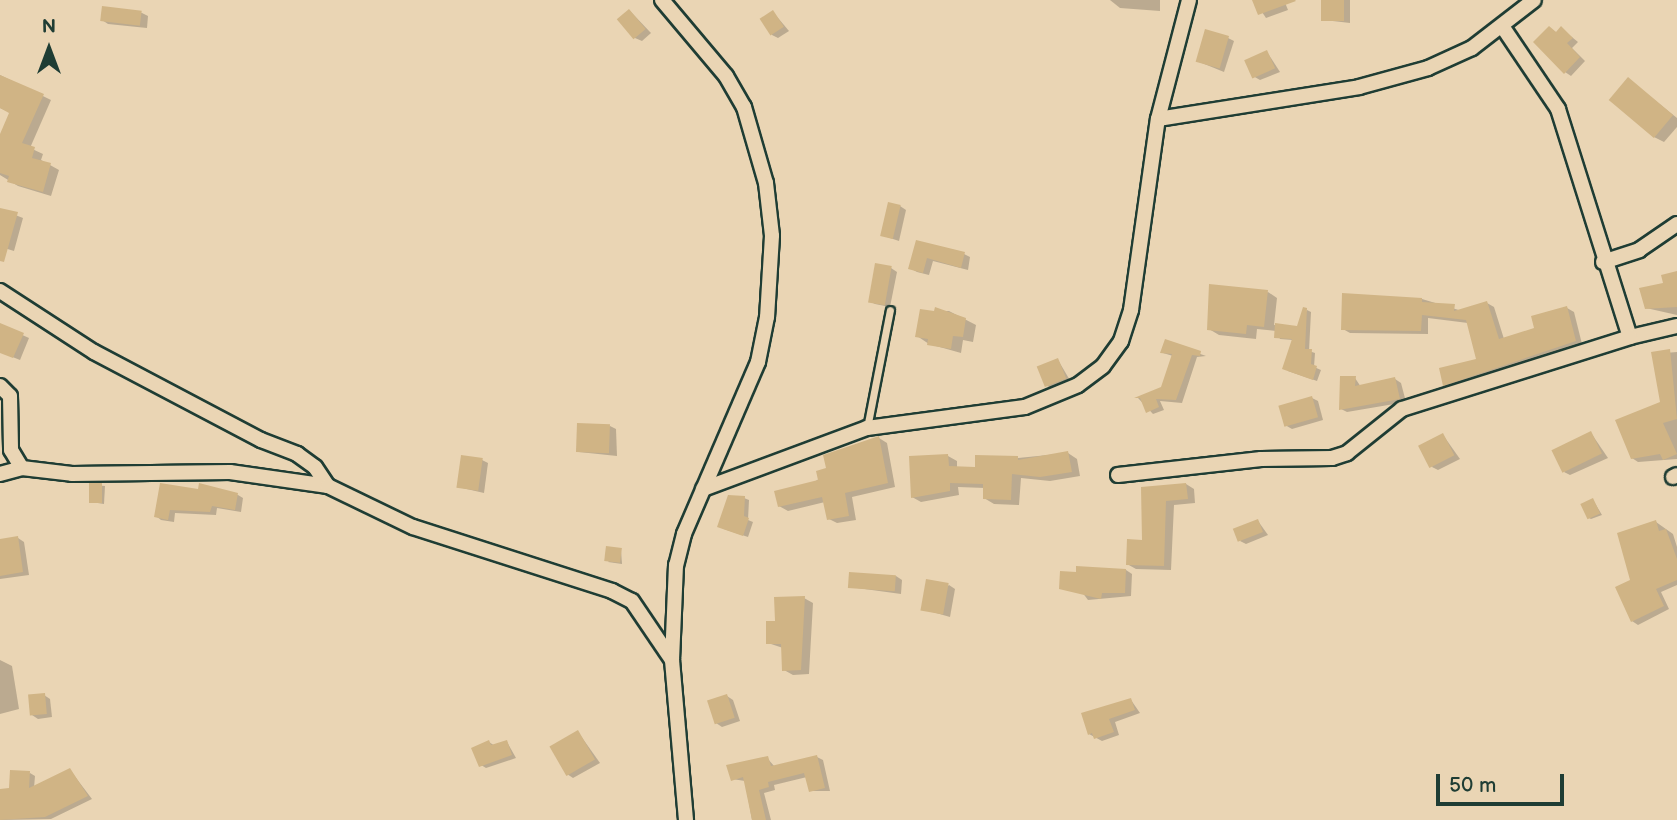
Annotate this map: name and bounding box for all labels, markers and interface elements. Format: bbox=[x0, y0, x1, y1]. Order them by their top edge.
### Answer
north arrow bbox=[14, 14, 84, 84]
text: N bbox=[42, 16, 56, 39]
scale bar bbox=[1439, 760, 1567, 804]
text: 50 m bbox=[1449, 773, 1496, 798]

